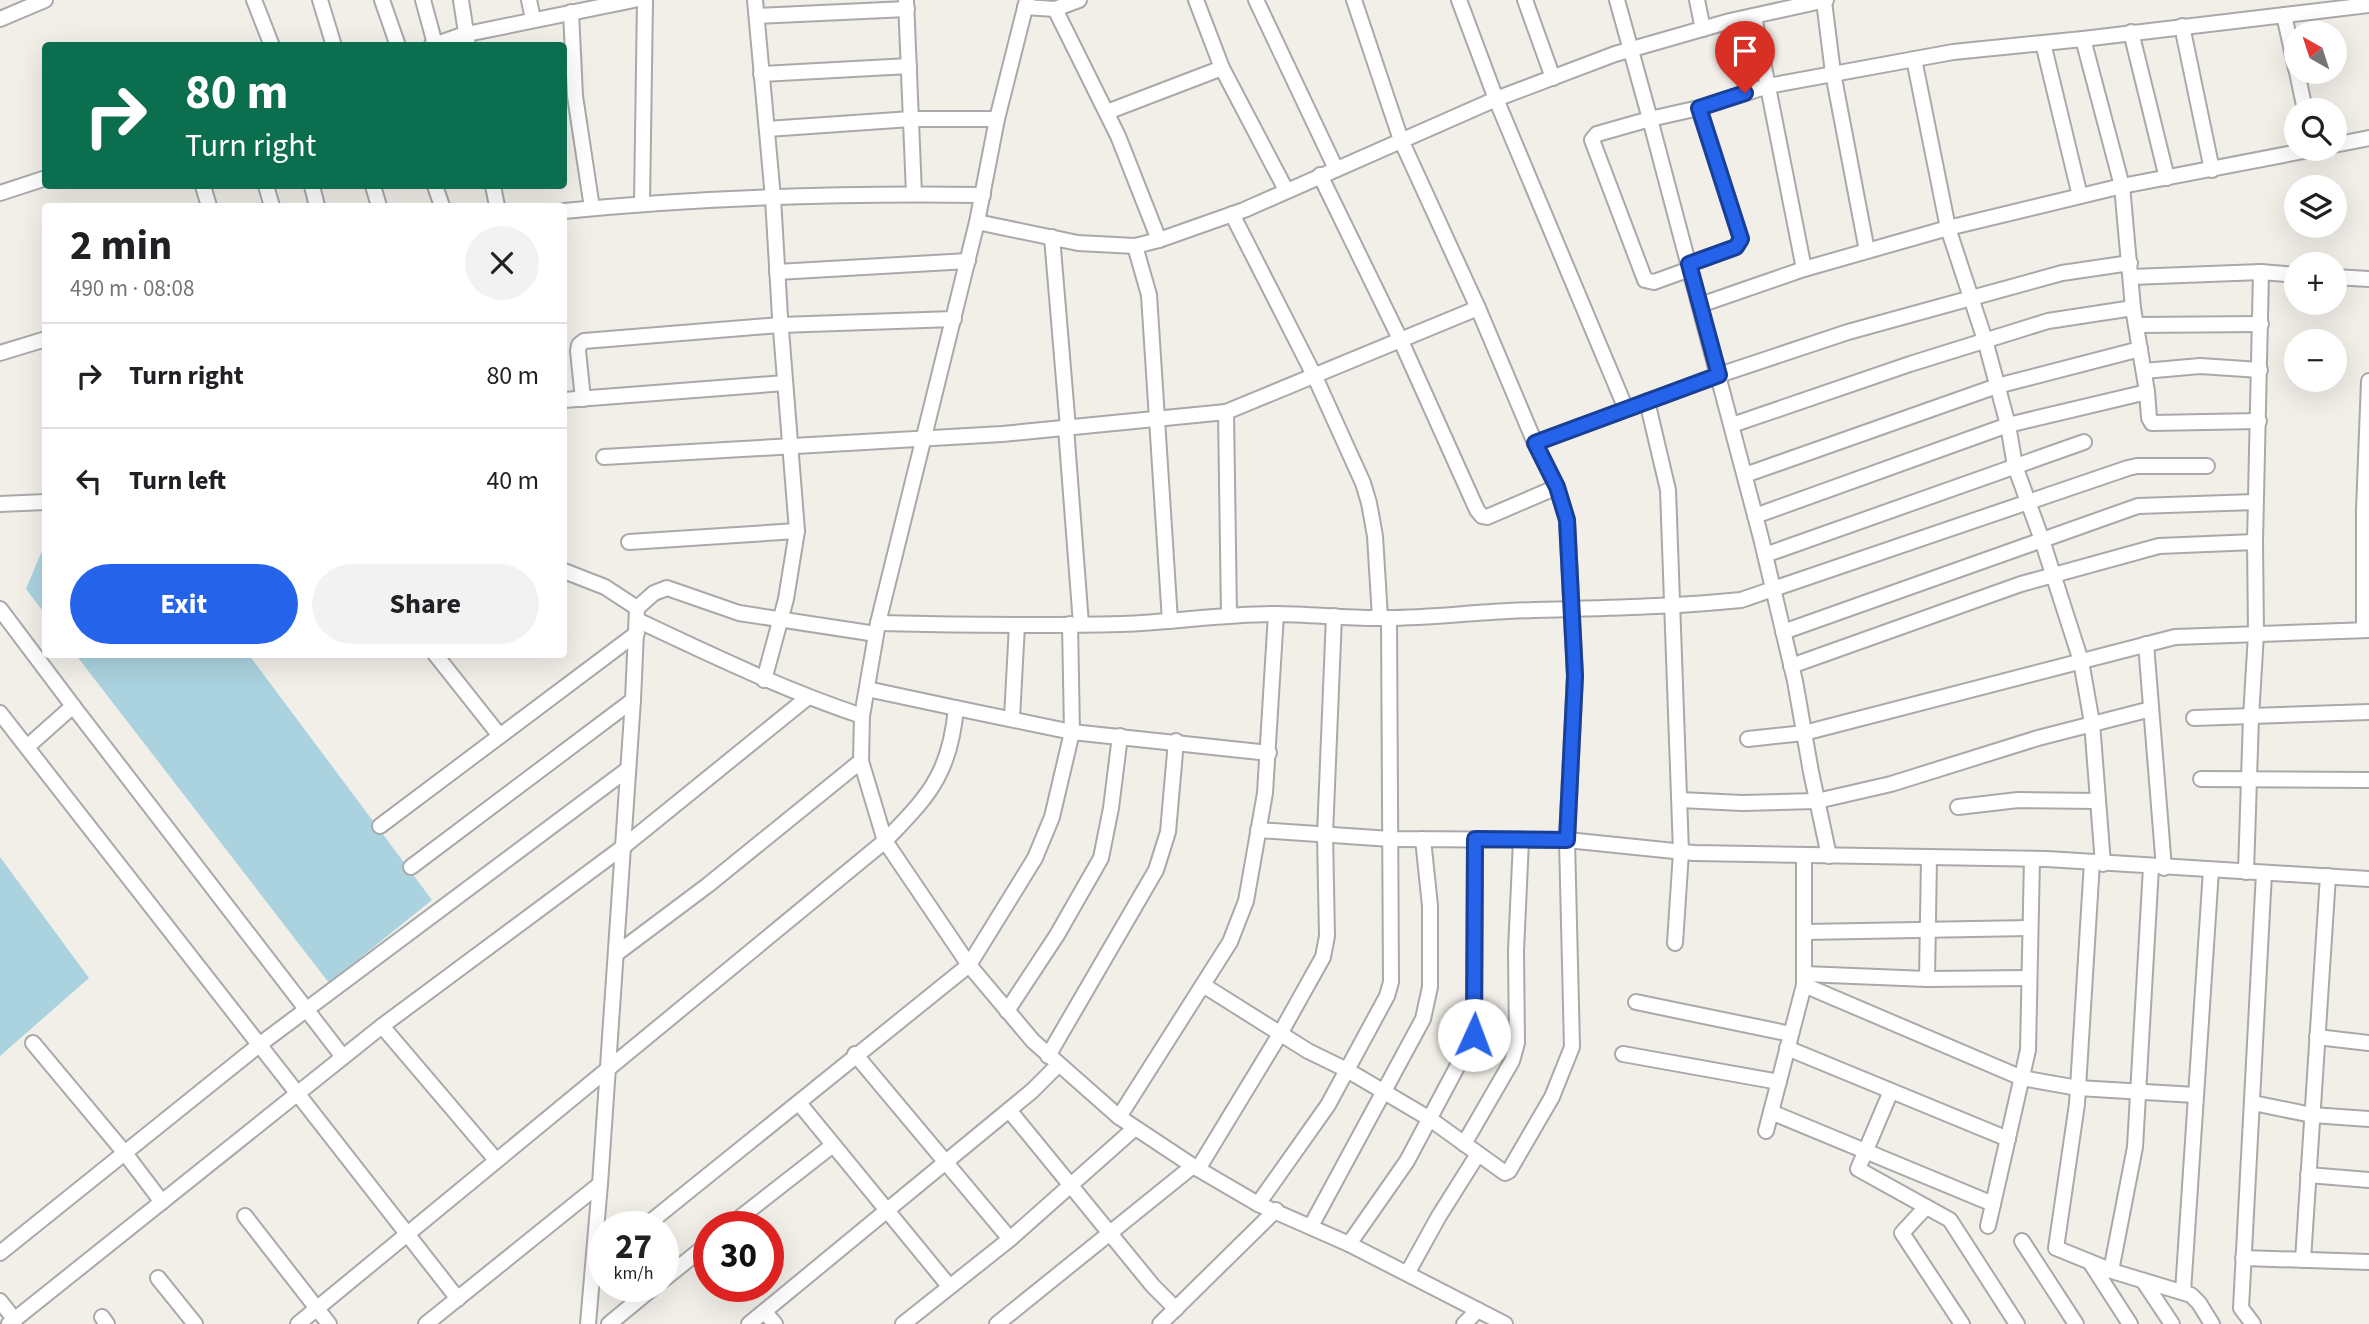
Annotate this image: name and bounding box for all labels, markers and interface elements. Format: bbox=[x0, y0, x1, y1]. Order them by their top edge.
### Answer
pin bbox=[1715, 21, 1775, 93]
north arrow bbox=[2284, 21, 2347, 84]
map controls bbox=[2284, 21, 2347, 392]
icon: arrive bbox=[1726, 32, 1764, 70]
text: 80 m bbox=[185, 58, 289, 128]
icon: right bbox=[70, 70, 161, 161]
button: search bbox=[2284, 98, 2347, 161]
text: Turn right bbox=[185, 123, 316, 169]
button: layers bbox=[2284, 175, 2347, 238]
text: 2 min bbox=[70, 216, 172, 276]
button: close bbox=[465, 226, 539, 300]
button: + bbox=[2284, 252, 2347, 315]
text: 490 m · 08:08 bbox=[70, 272, 194, 305]
button: − bbox=[2284, 329, 2347, 392]
icon: right bbox=[70, 357, 108, 395]
text: Turn right bbox=[129, 357, 244, 394]
text: 80 m bbox=[486, 357, 539, 394]
icon: left bbox=[70, 462, 108, 500]
text: Turn left bbox=[129, 462, 226, 499]
text: 40 m bbox=[486, 462, 539, 499]
button: Exit bbox=[70, 564, 298, 644]
button: Share bbox=[312, 564, 539, 644]
position arrow bbox=[1437, 998, 1511, 1072]
speed limit sign: 30 bbox=[693, 1211, 784, 1302]
text: 27 bbox=[615, 1222, 652, 1272]
text: km/h bbox=[614, 1261, 653, 1286]

